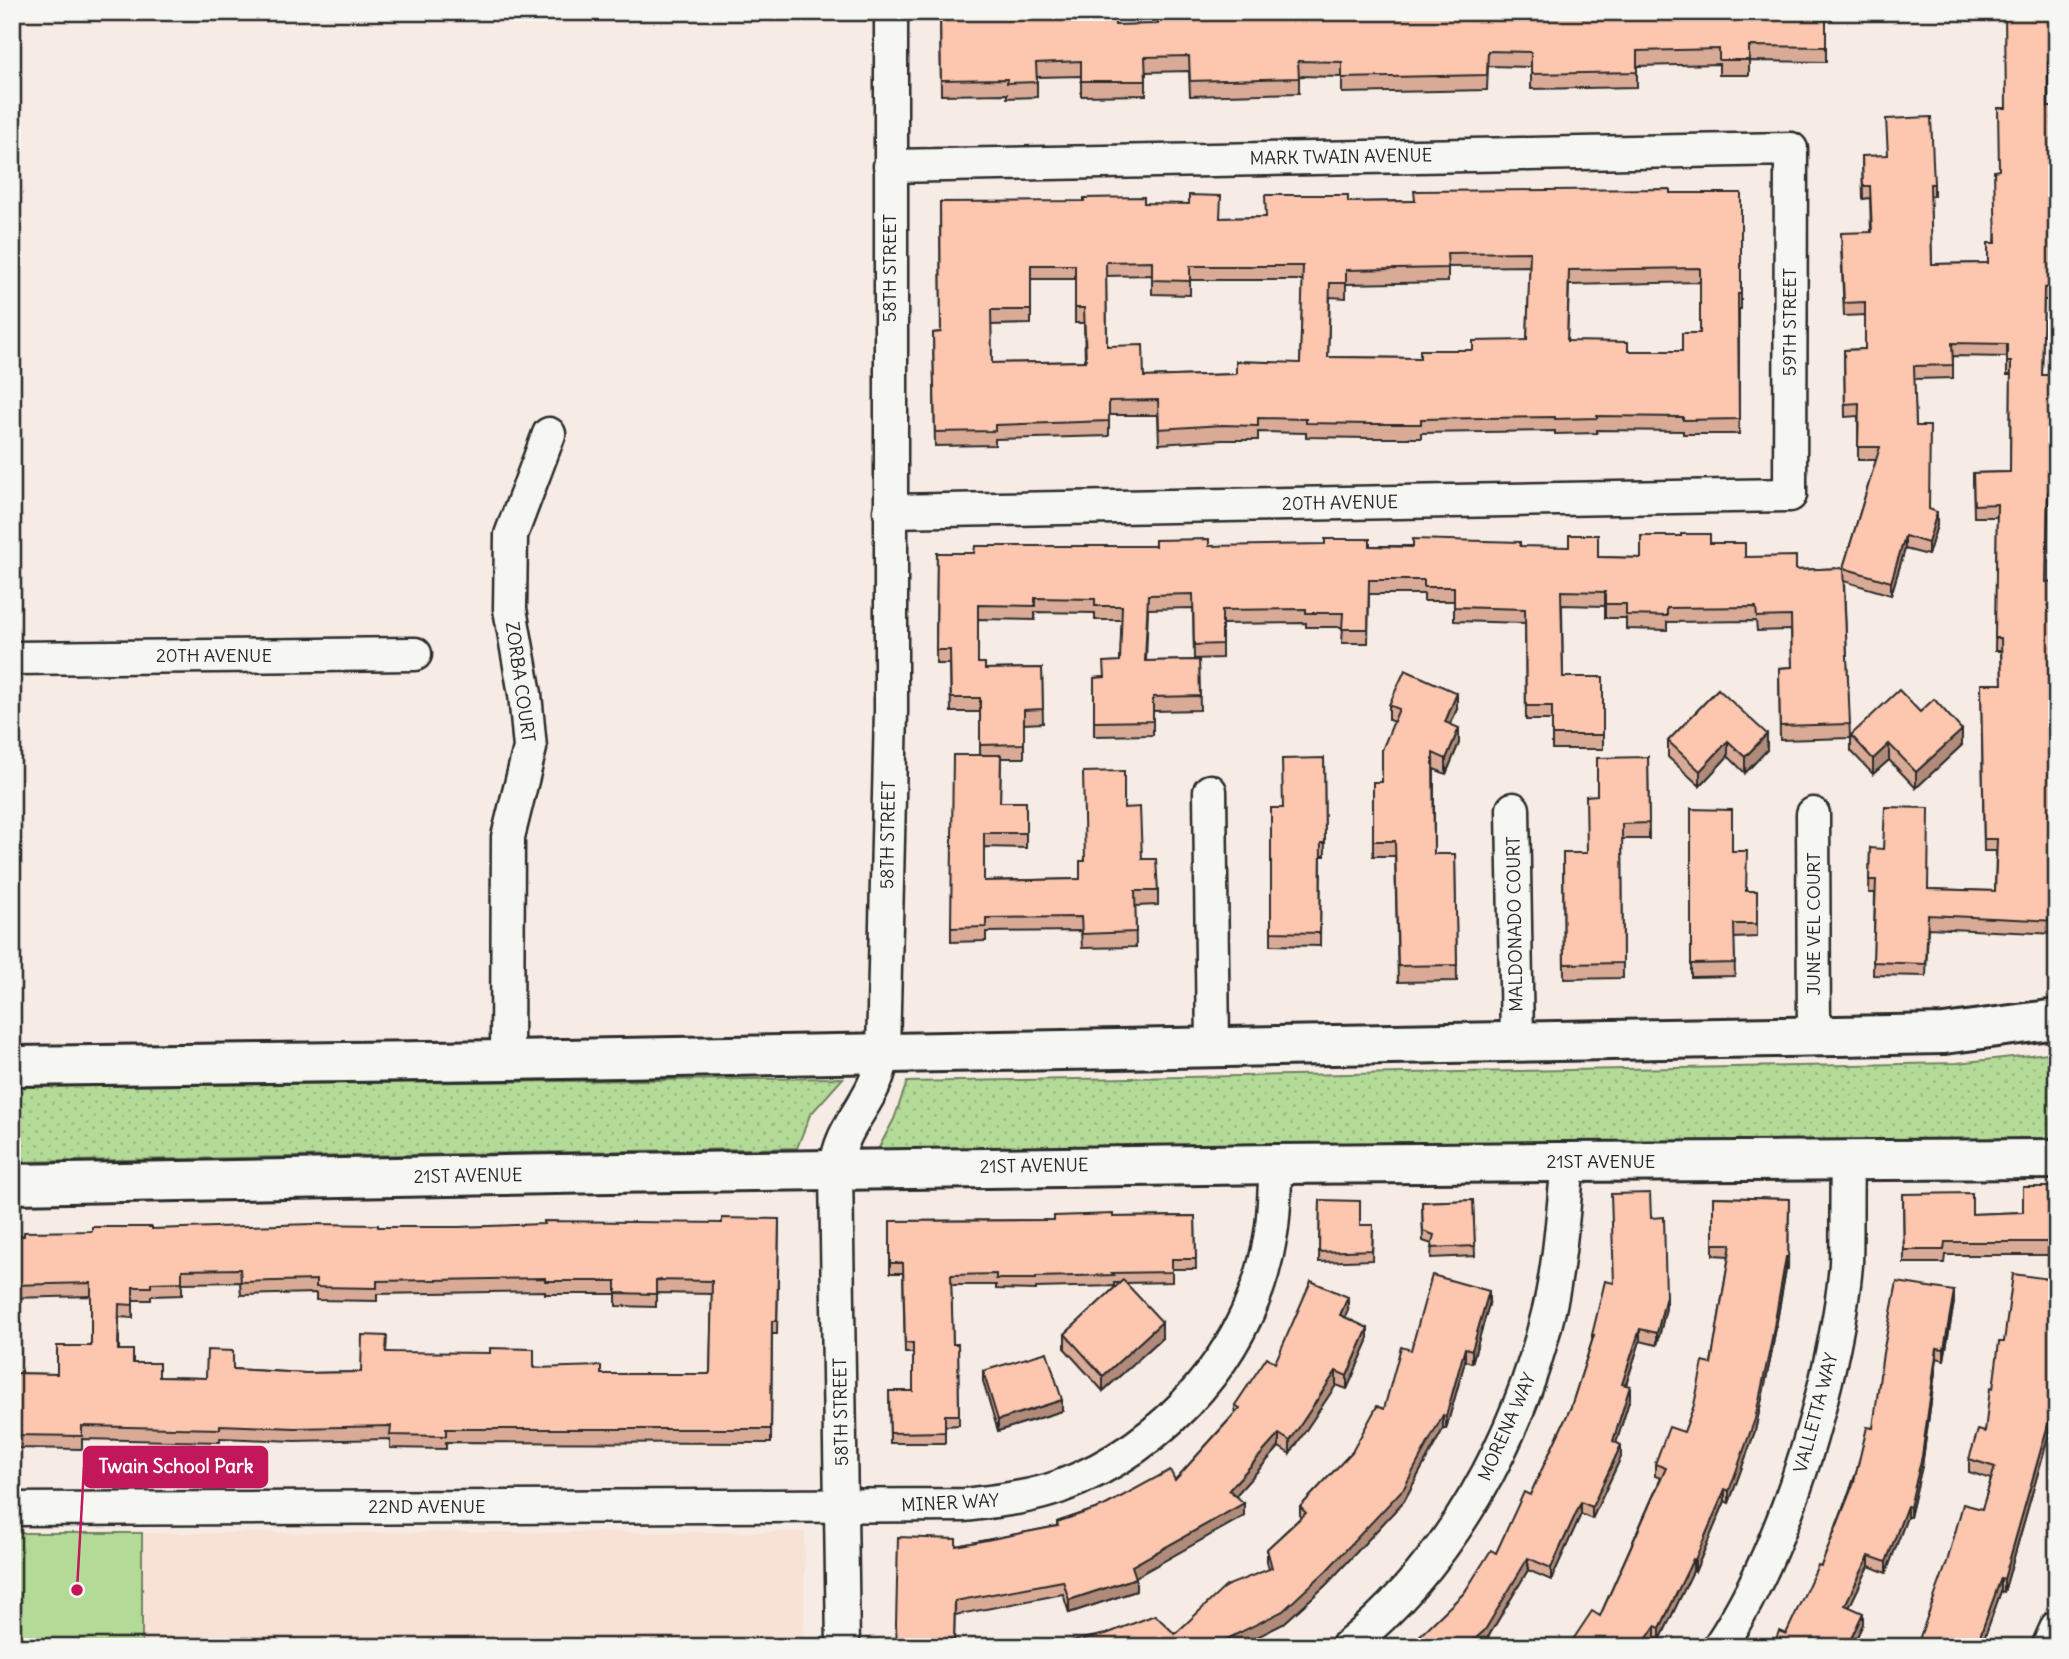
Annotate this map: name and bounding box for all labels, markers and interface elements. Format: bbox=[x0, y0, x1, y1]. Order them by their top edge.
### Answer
street label: MARK TWAIN AVENUE bbox=[1249, 143, 1433, 170]
street label: 58TH STREET bbox=[878, 214, 901, 322]
street label: 59TH STREET bbox=[1778, 268, 1801, 376]
street label: 20TH AVENUE bbox=[1282, 490, 1398, 515]
street label: ZORBA COURT bbox=[501, 620, 540, 744]
street label: 20TH AVENUE bbox=[156, 644, 272, 667]
street label: 58TH STREET bbox=[875, 781, 900, 889]
street label: MALDONADO COURT bbox=[1501, 836, 1528, 1012]
street label: JUNE VEL COURT bbox=[1802, 852, 1825, 996]
street label: 21ST AVENUE bbox=[1547, 1150, 1655, 1173]
street label: 21ST AVENUE bbox=[979, 1153, 1089, 1178]
street label: 21ST AVENUE bbox=[413, 1163, 523, 1188]
street label: VALLETTA WAY bbox=[1788, 1350, 1843, 1475]
street label: 58TH STREET bbox=[828, 1358, 853, 1466]
street label: MORENA WAY bbox=[1473, 1369, 1541, 1484]
callout: Twain School Park bbox=[84, 1447, 267, 1487]
text: Twain School Park bbox=[99, 1454, 254, 1478]
street label: MINER WAY bbox=[900, 1488, 999, 1517]
street label: 22ND AVENUE bbox=[368, 1495, 486, 1518]

